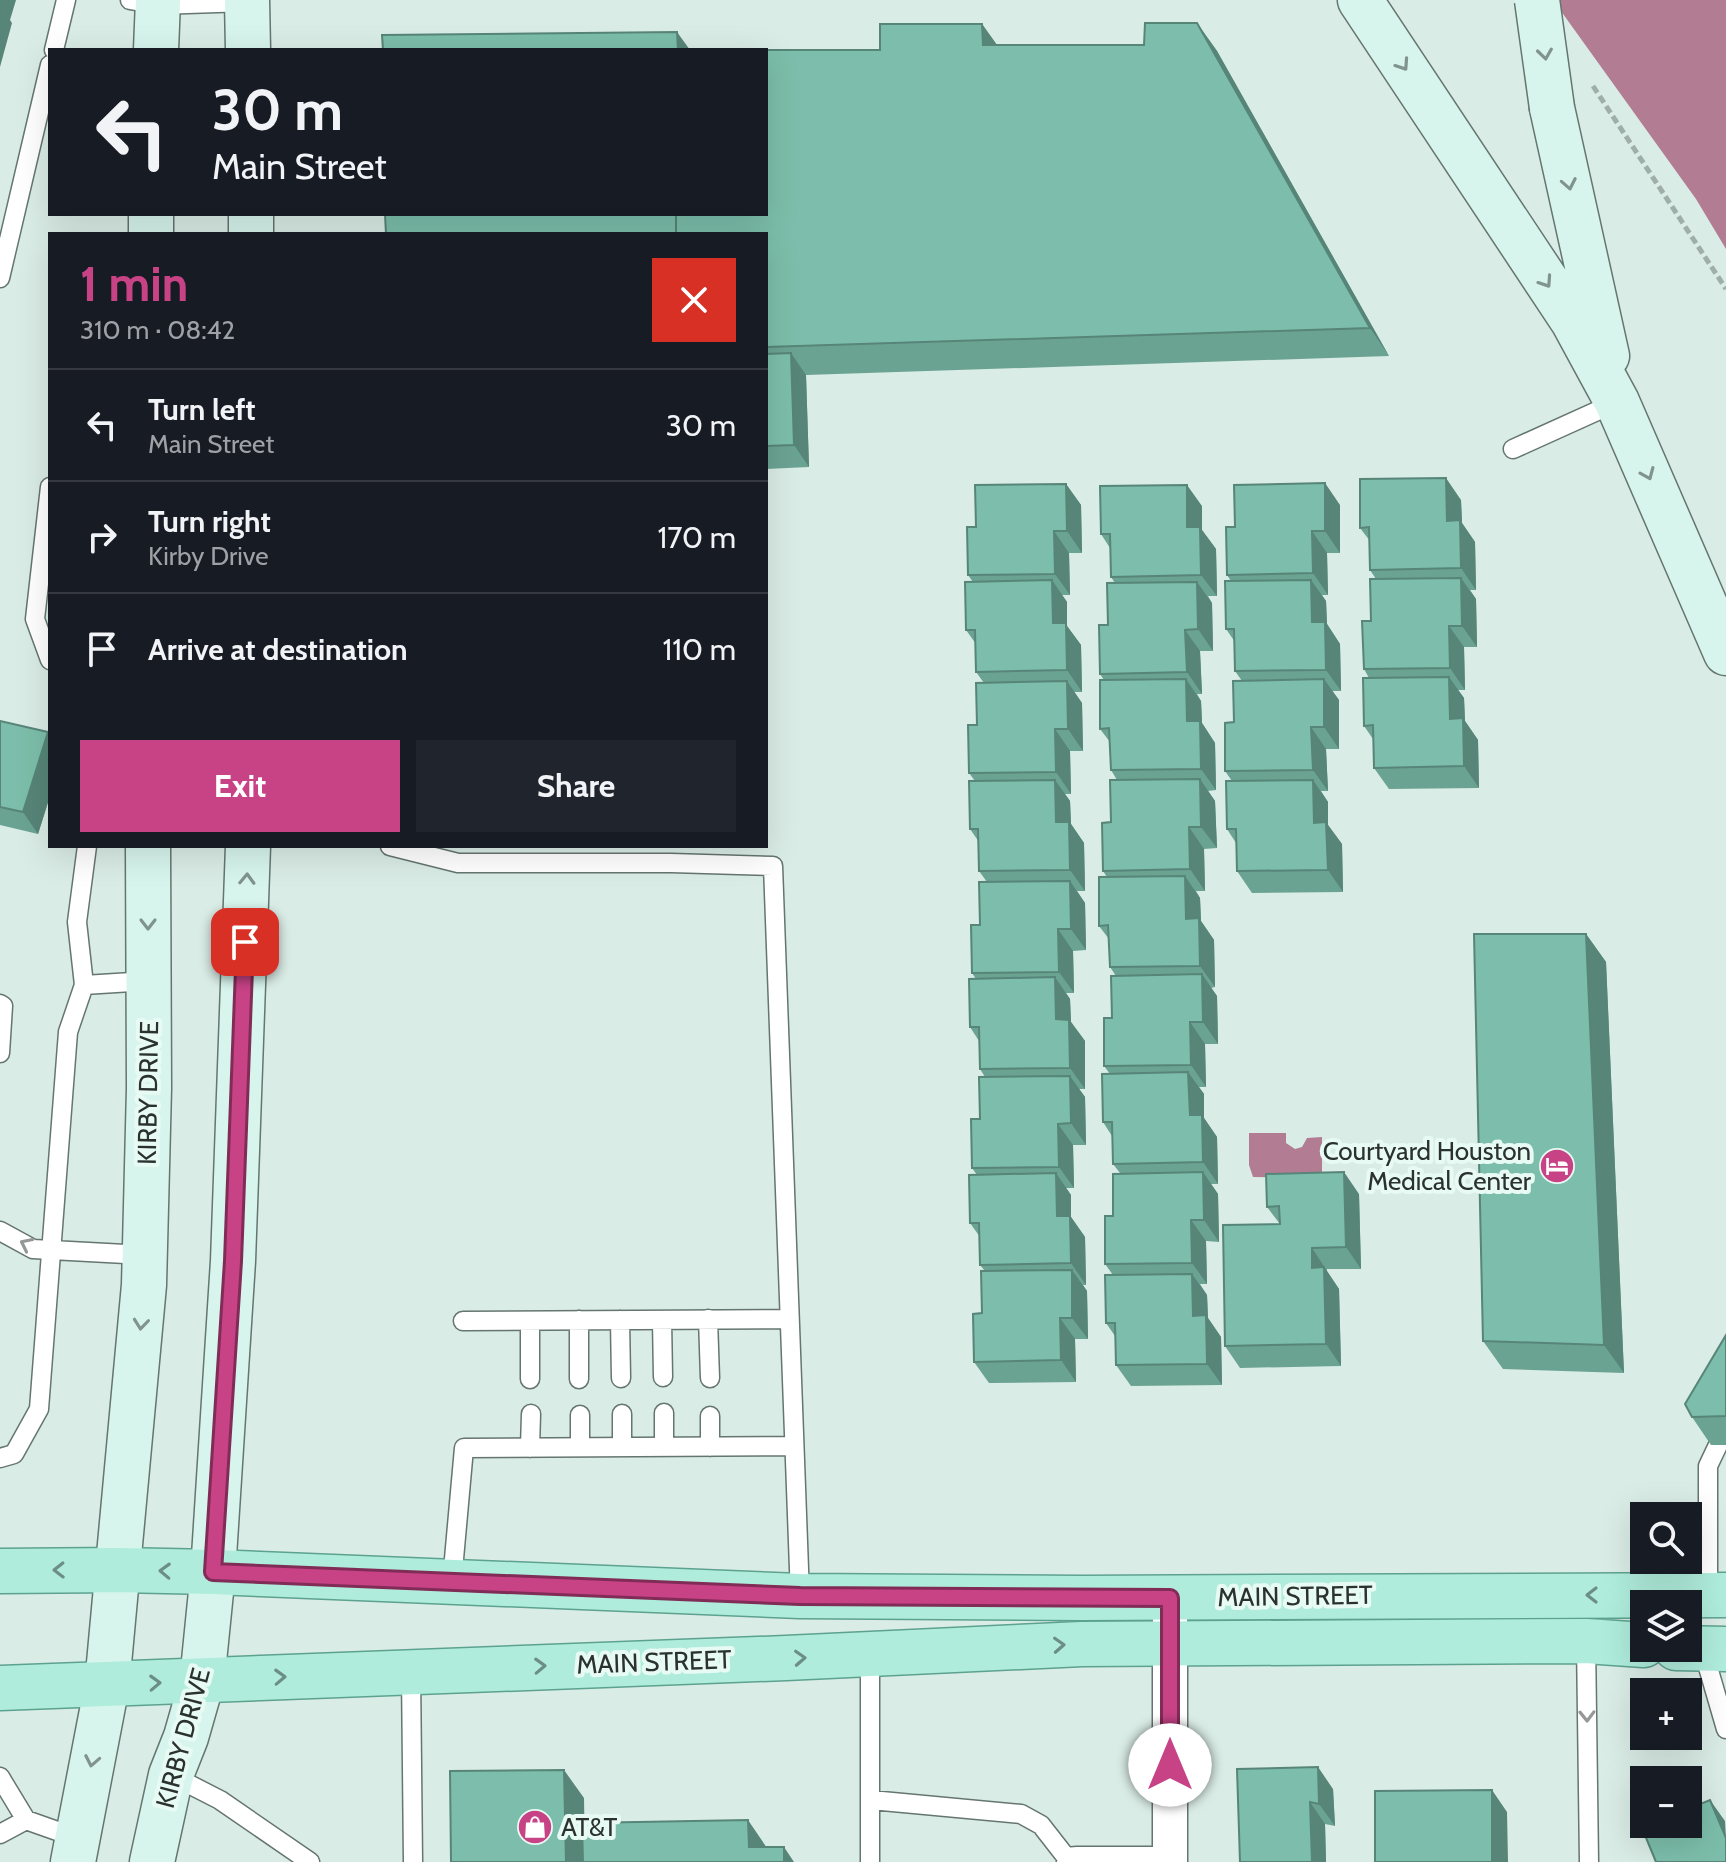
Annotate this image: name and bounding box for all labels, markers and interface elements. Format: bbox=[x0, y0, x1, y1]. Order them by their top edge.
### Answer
one-way arrow bbox=[1536, 47, 1553, 61]
one-way arrow bbox=[1393, 56, 1408, 71]
text: 30 m bbox=[212, 76, 343, 144]
icon: left bbox=[80, 80, 184, 184]
text: Main Street bbox=[212, 144, 387, 188]
one-way arrow bbox=[1560, 177, 1577, 190]
text: 1 min bbox=[80, 255, 188, 313]
button: close bbox=[652, 258, 736, 342]
one-way arrow bbox=[1537, 273, 1552, 287]
text: 310 m · 08:42 bbox=[80, 314, 235, 346]
text: Turn left bbox=[148, 391, 256, 428]
icon: left bbox=[80, 403, 124, 447]
text: 30 m bbox=[666, 407, 736, 444]
text: Main Street bbox=[148, 428, 274, 460]
one-way arrow bbox=[1639, 466, 1655, 480]
text: Turn right bbox=[148, 503, 271, 540]
icon: right bbox=[80, 515, 124, 559]
text: 170 m bbox=[657, 519, 736, 556]
text: Kirby Drive bbox=[148, 540, 269, 572]
icon: arrive bbox=[80, 627, 124, 671]
text: Arrive at destination bbox=[148, 631, 408, 668]
text: 110 m bbox=[662, 631, 736, 668]
button: Exit bbox=[80, 740, 400, 832]
button: Share bbox=[416, 740, 736, 832]
one-way arrow bbox=[239, 872, 256, 885]
pin bbox=[211, 908, 279, 976]
one-way arrow bbox=[139, 918, 157, 931]
icon: arrive bbox=[223, 920, 267, 964]
street label: KIRBY DRIVE bbox=[131, 1021, 165, 1165]
place label: Courtyard Houston Medical Center bbox=[1323, 1135, 1532, 1197]
hotel icon: Courtyard Houston Medical Center bbox=[1538, 1147, 1576, 1185]
one-way arrow bbox=[19, 1238, 34, 1254]
one-way arrow bbox=[132, 1318, 149, 1331]
map controls bbox=[1630, 1502, 1702, 1838]
button: search bbox=[1630, 1502, 1702, 1574]
one-way arrow bbox=[52, 1561, 65, 1579]
one-way arrow bbox=[158, 1562, 171, 1580]
street label: MAIN STREET bbox=[1217, 1579, 1373, 1613]
one-way arrow bbox=[1585, 1586, 1598, 1604]
button: layers bbox=[1630, 1590, 1702, 1662]
one-way arrow bbox=[1053, 1637, 1066, 1654]
street label: MAIN STREET bbox=[576, 1643, 732, 1681]
one-way arrow bbox=[794, 1649, 807, 1666]
one-way arrow bbox=[534, 1658, 547, 1675]
street label: KIRBY DRIVE bbox=[149, 1664, 217, 1812]
one-way arrow bbox=[274, 1669, 287, 1686]
one-way arrow bbox=[149, 1674, 162, 1691]
button: + bbox=[1630, 1678, 1702, 1750]
one-way arrow bbox=[1578, 1710, 1596, 1723]
position arrow bbox=[1128, 1723, 1212, 1807]
one-way arrow bbox=[84, 1754, 101, 1767]
button: − bbox=[1630, 1766, 1702, 1838]
shop icon: AT&T bbox=[516, 1808, 554, 1846]
place label: AT&T bbox=[561, 1811, 618, 1843]

